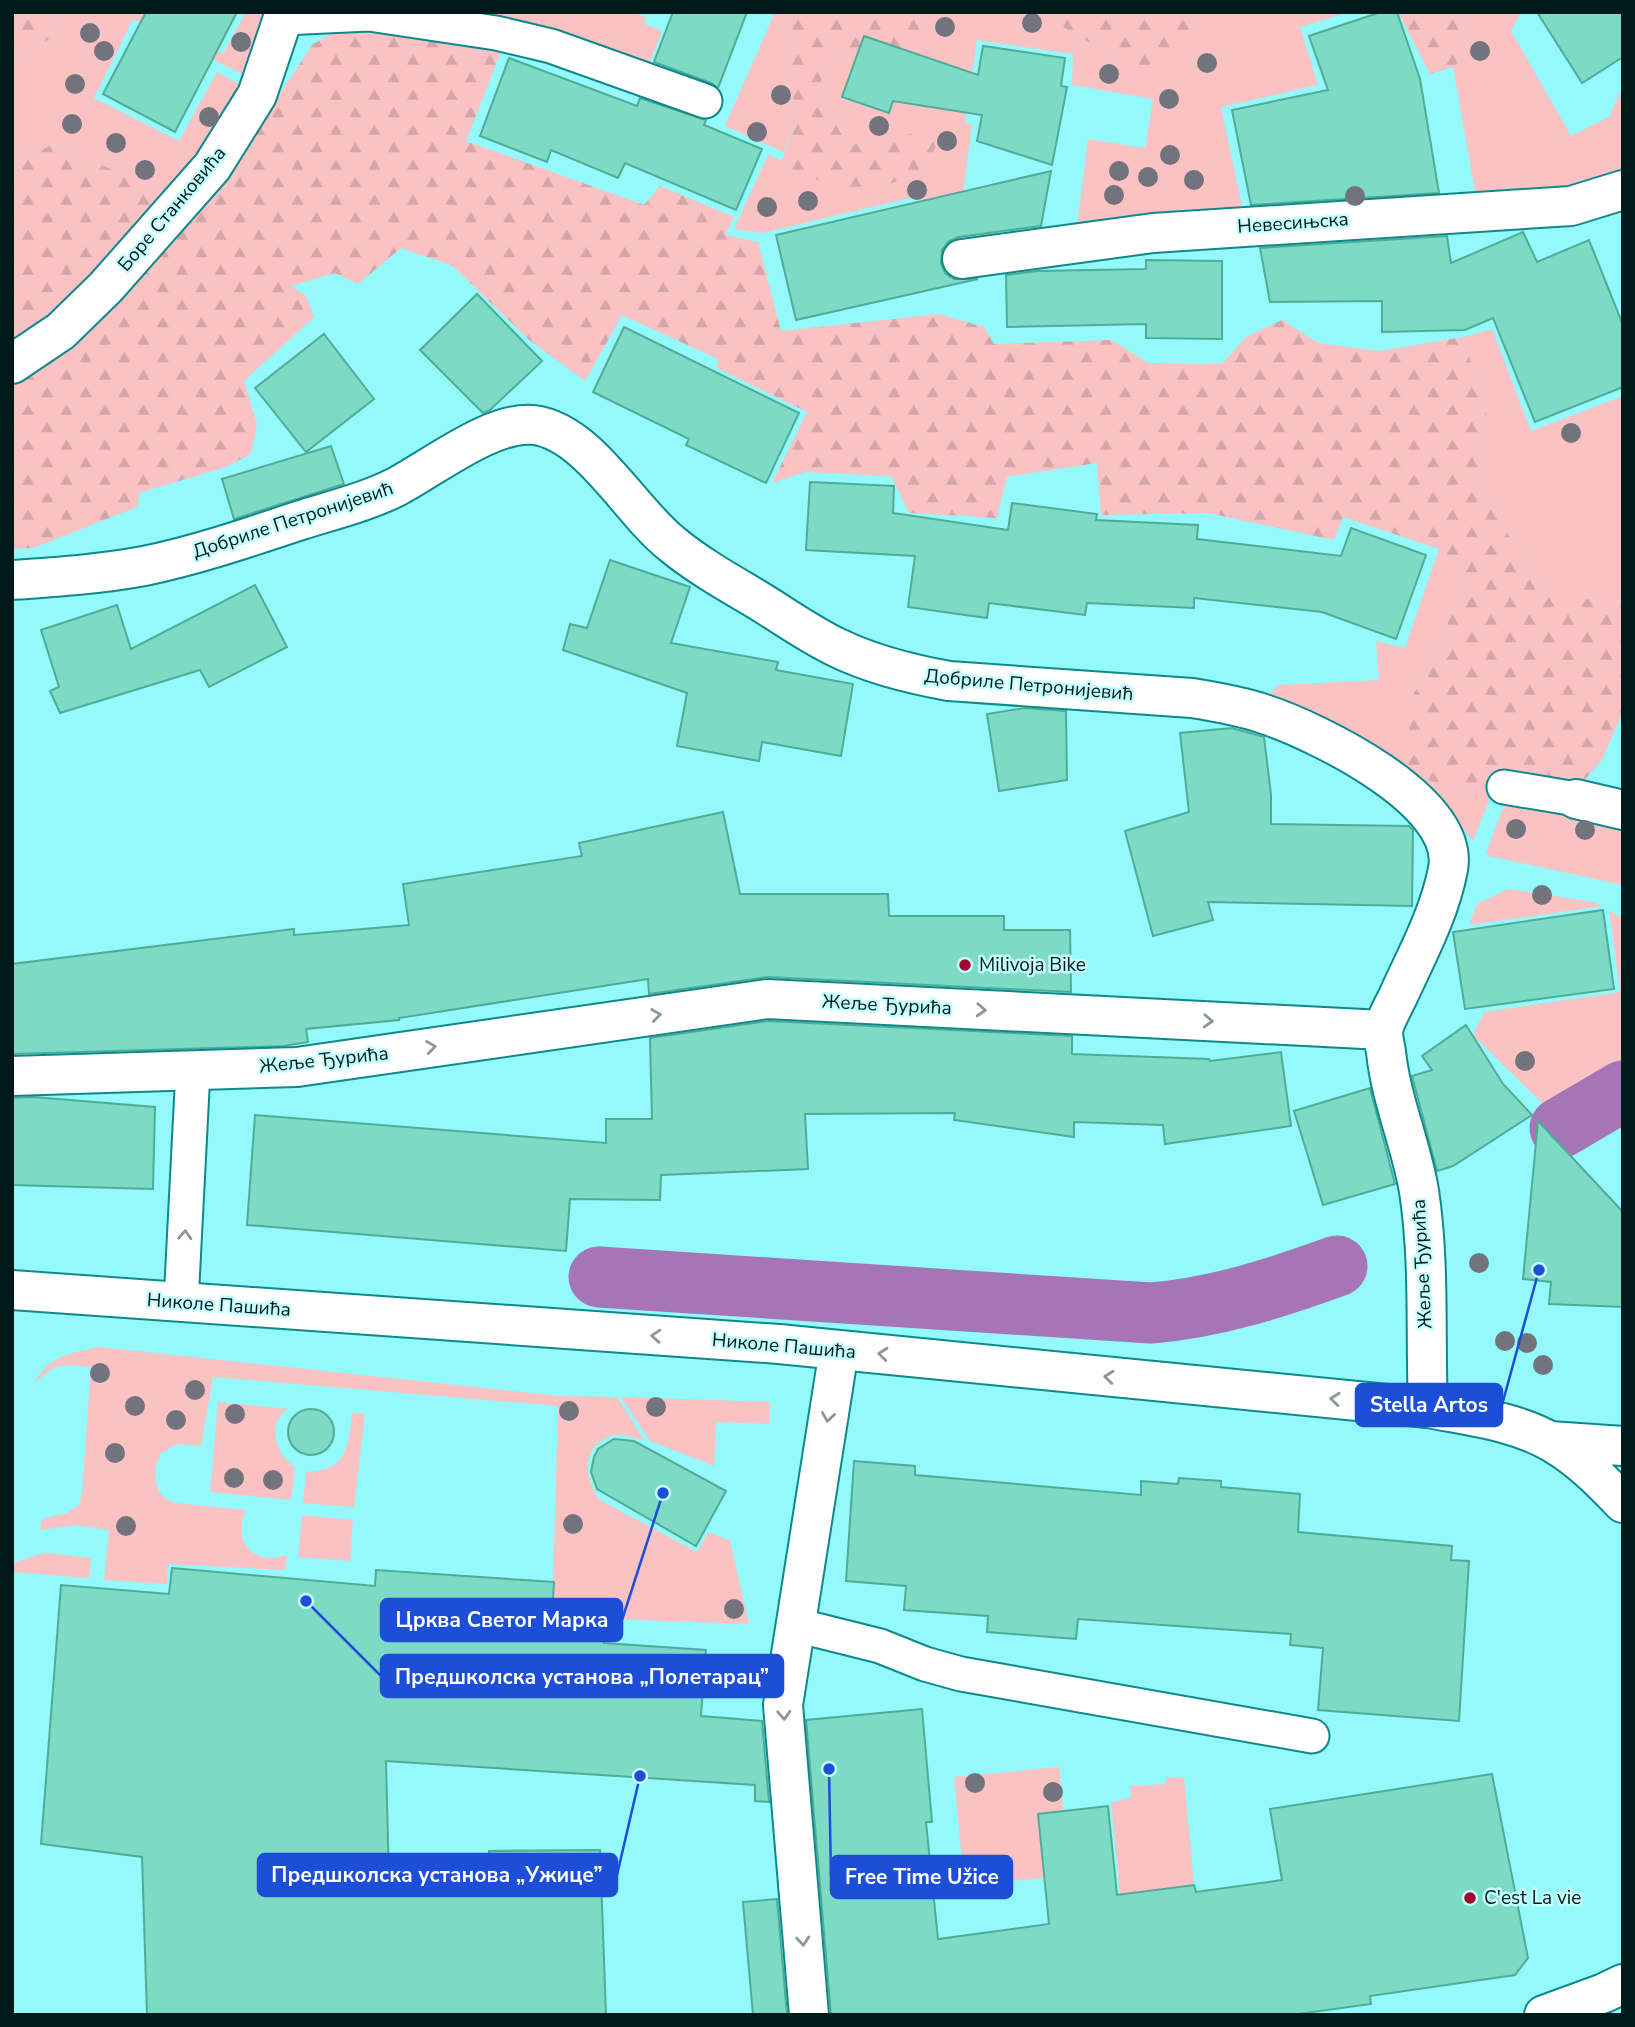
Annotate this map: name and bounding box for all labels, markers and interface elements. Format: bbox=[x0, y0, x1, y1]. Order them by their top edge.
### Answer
street label: Боре Станковића bbox=[112, 141, 232, 277]
street label: Невесињска bbox=[1236, 206, 1350, 240]
street label: Добриле Петронијевић bbox=[189, 475, 397, 565]
street label: Добриле Петронијевић bbox=[923, 663, 1135, 707]
place label: Milivoja Bike bbox=[979, 952, 1086, 978]
marker: Milivoja Bike bbox=[957, 957, 973, 973]
street label: Жеље Ђурића bbox=[822, 989, 952, 1021]
one-way arrow bbox=[975, 1002, 986, 1017]
one-way arrow bbox=[651, 1007, 662, 1022]
one-way arrow bbox=[1203, 1014, 1214, 1029]
street label: Жеље Ђурића bbox=[258, 1040, 390, 1080]
one-way arrow bbox=[425, 1040, 437, 1055]
street label: Жеље Ђурића bbox=[1406, 1199, 1438, 1329]
one-way arrow bbox=[177, 1229, 192, 1240]
street label: Николе Пашића bbox=[146, 1287, 292, 1323]
street label: Николе Пашића bbox=[711, 1327, 857, 1365]
one-way arrow bbox=[650, 1328, 661, 1343]
one-way arrow bbox=[877, 1347, 888, 1362]
one-way arrow bbox=[1103, 1369, 1115, 1384]
callout: Stella Artos bbox=[1356, 1384, 1502, 1426]
text: Stella Artos bbox=[1370, 1391, 1488, 1419]
one-way arrow bbox=[1330, 1392, 1341, 1407]
one-way arrow bbox=[821, 1411, 836, 1423]
callout: Црква Светог Марка bbox=[381, 1599, 622, 1641]
text: Црква Светог Марка bbox=[396, 1606, 608, 1634]
callout: Предшколска установа „Полетарац” bbox=[381, 1655, 783, 1697]
text: Предшколска установа „Полетарац” bbox=[395, 1663, 769, 1691]
one-way arrow bbox=[777, 1710, 792, 1721]
callout: Предшколска установа „Ужице” bbox=[258, 1854, 617, 1896]
callout: Free Time Užice bbox=[831, 1856, 1012, 1898]
text: Предшколска установа „Ужице” bbox=[271, 1861, 603, 1889]
text: Free Time Užice bbox=[845, 1863, 999, 1891]
place label: C'est La vie bbox=[1484, 1885, 1581, 1911]
marker: C'est La vie bbox=[1462, 1890, 1478, 1906]
one-way arrow bbox=[795, 1936, 810, 1947]

